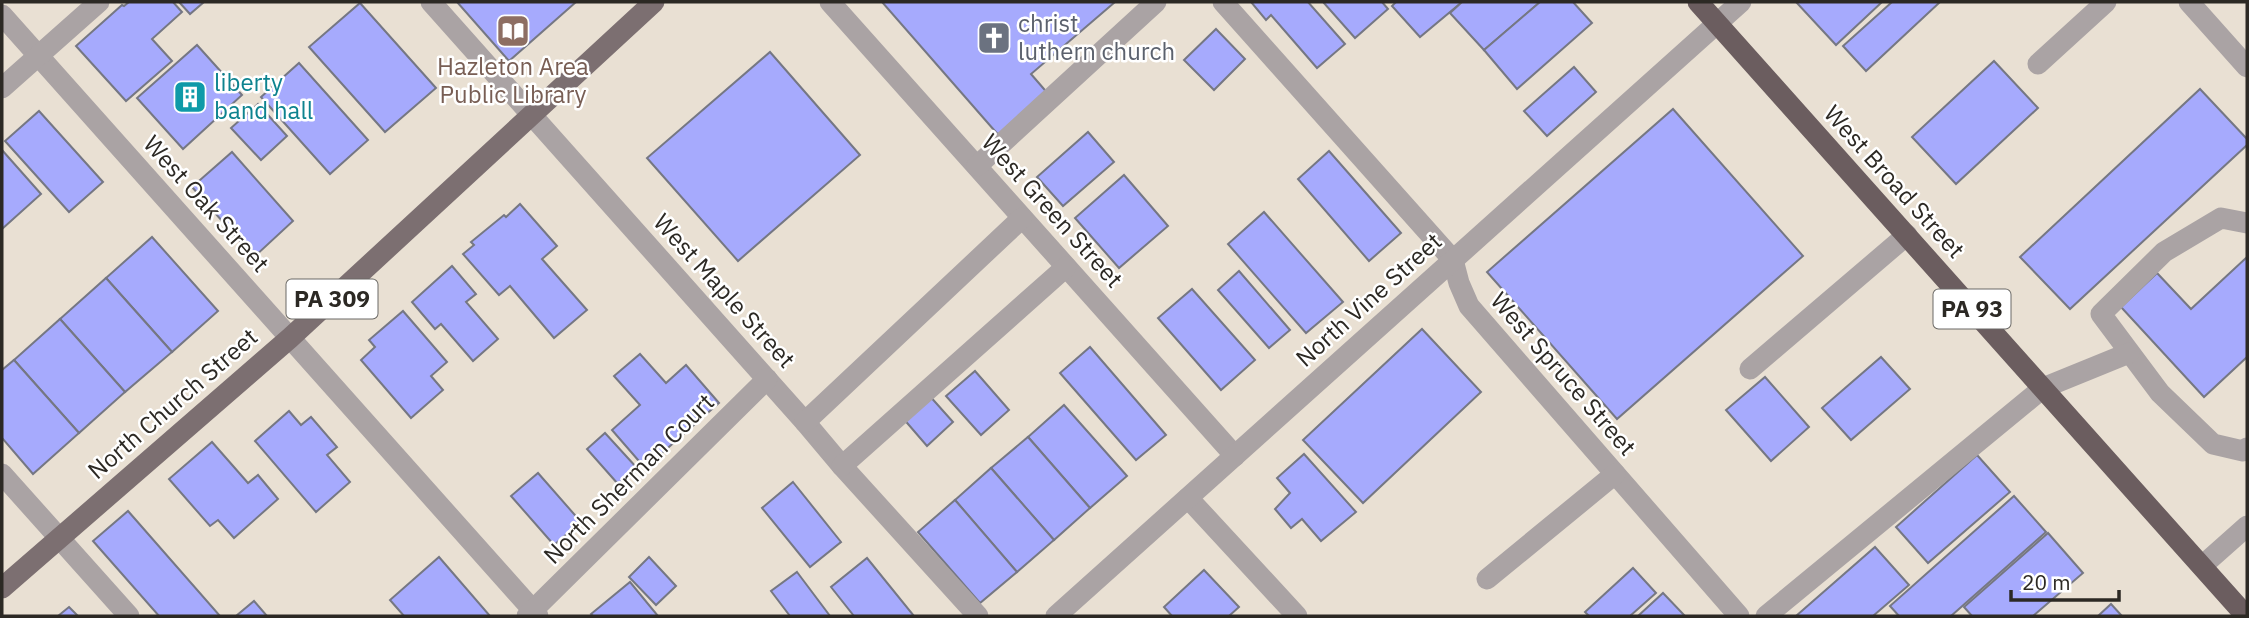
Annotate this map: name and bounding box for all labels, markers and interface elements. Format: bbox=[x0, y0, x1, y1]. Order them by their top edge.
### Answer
place label: christ luthern church bbox=[1018, 7, 1175, 67]
library icon: Hazleton Area Public Library bbox=[494, 12, 532, 50]
church icon: christ luthern church bbox=[975, 19, 1013, 57]
place label: Hazleton Area Public Library bbox=[437, 50, 589, 110]
place label: liberty band hall bbox=[214, 66, 313, 126]
building icon: liberty band hall bbox=[171, 78, 209, 116]
street label: West Broad Street bbox=[1817, 98, 1972, 265]
street label: West Green Street bbox=[975, 127, 1130, 294]
street label: West Oak Street bbox=[137, 128, 277, 279]
street label: West Maple Street bbox=[647, 206, 803, 374]
street label: North Vine Street bbox=[1289, 225, 1448, 373]
road number: PA 309 bbox=[286, 280, 378, 318]
street label: West Spruce Street bbox=[1484, 285, 1644, 462]
road number: PA 93 bbox=[1934, 290, 2010, 328]
street label: North Church Street bbox=[81, 321, 264, 486]
street label: North Sherman Court bbox=[536, 386, 721, 571]
scale bar bbox=[2011, 558, 2120, 602]
text: 20 m bbox=[2022, 568, 2071, 596]

